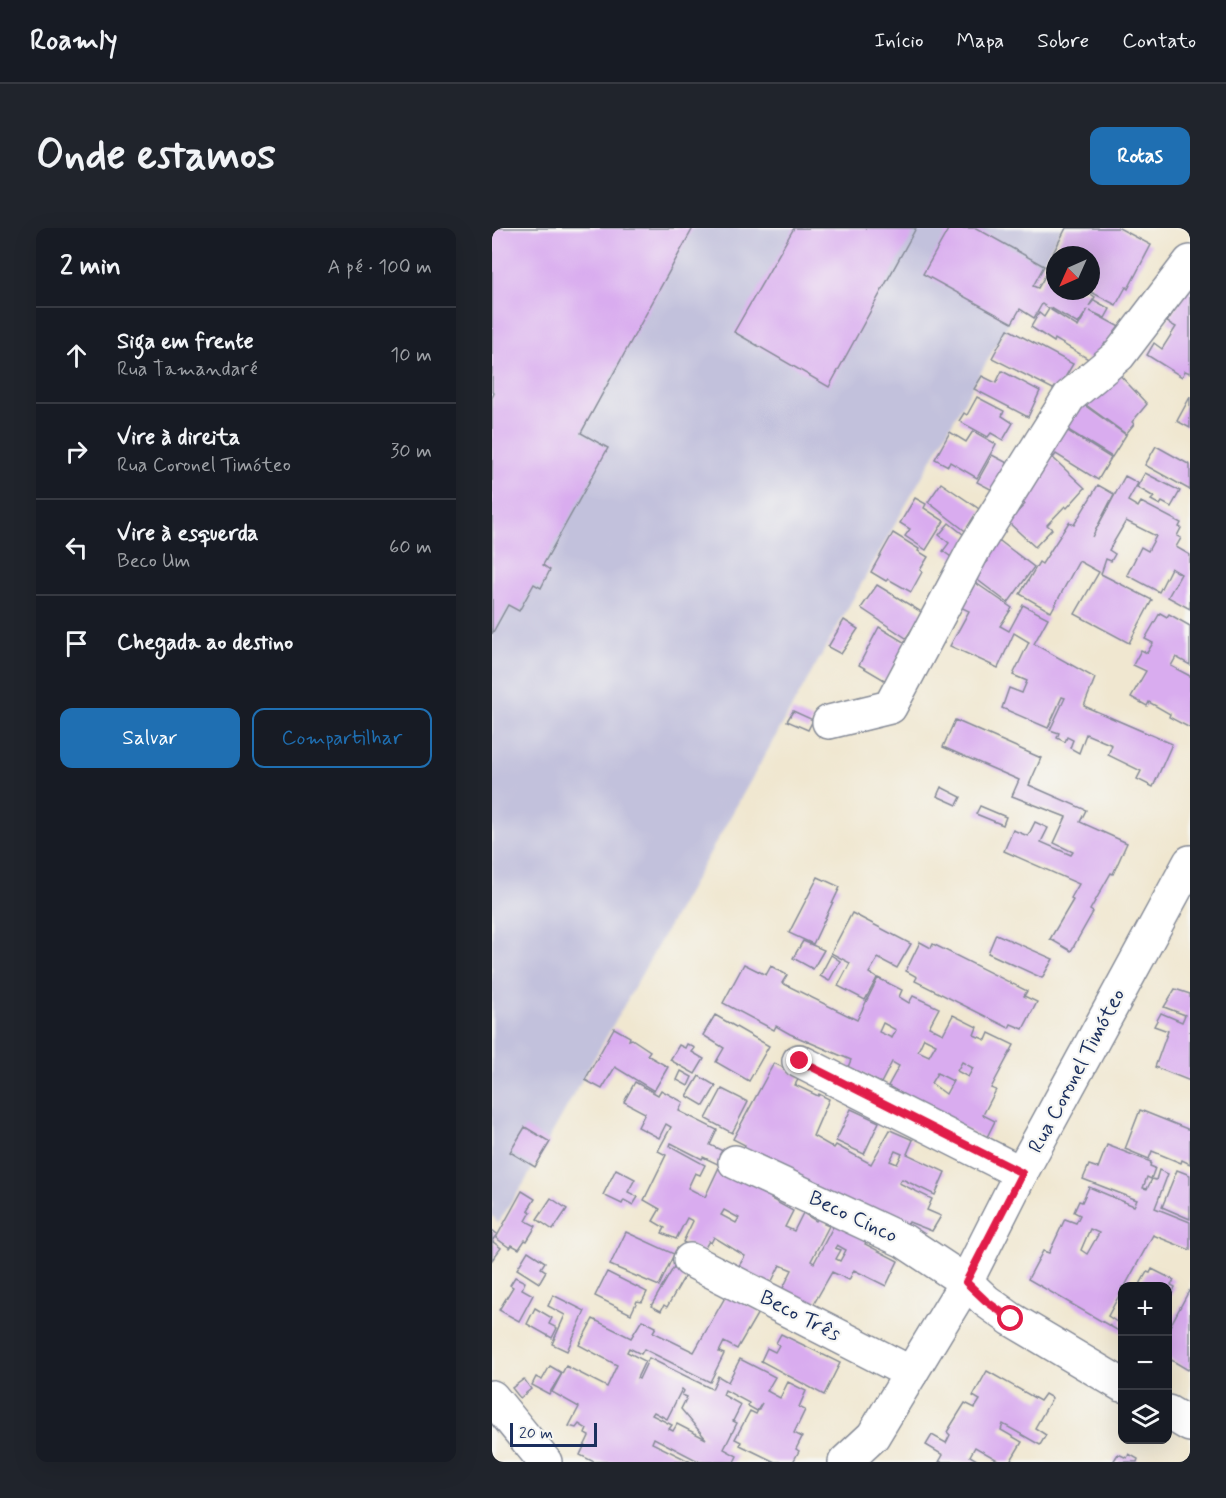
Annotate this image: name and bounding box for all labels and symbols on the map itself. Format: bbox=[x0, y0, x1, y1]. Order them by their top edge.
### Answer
north arrow bbox=[1046, 246, 1100, 300]
street label: Rua Coronel Timóteo bbox=[1022, 984, 1132, 1158]
route end bbox=[786, 1047, 812, 1073]
street label: Beco Cinco bbox=[804, 1184, 902, 1250]
street label: Beco Três bbox=[755, 1284, 845, 1348]
route start bbox=[997, 1305, 1023, 1331]
scale bar bbox=[510, 1420, 597, 1448]

